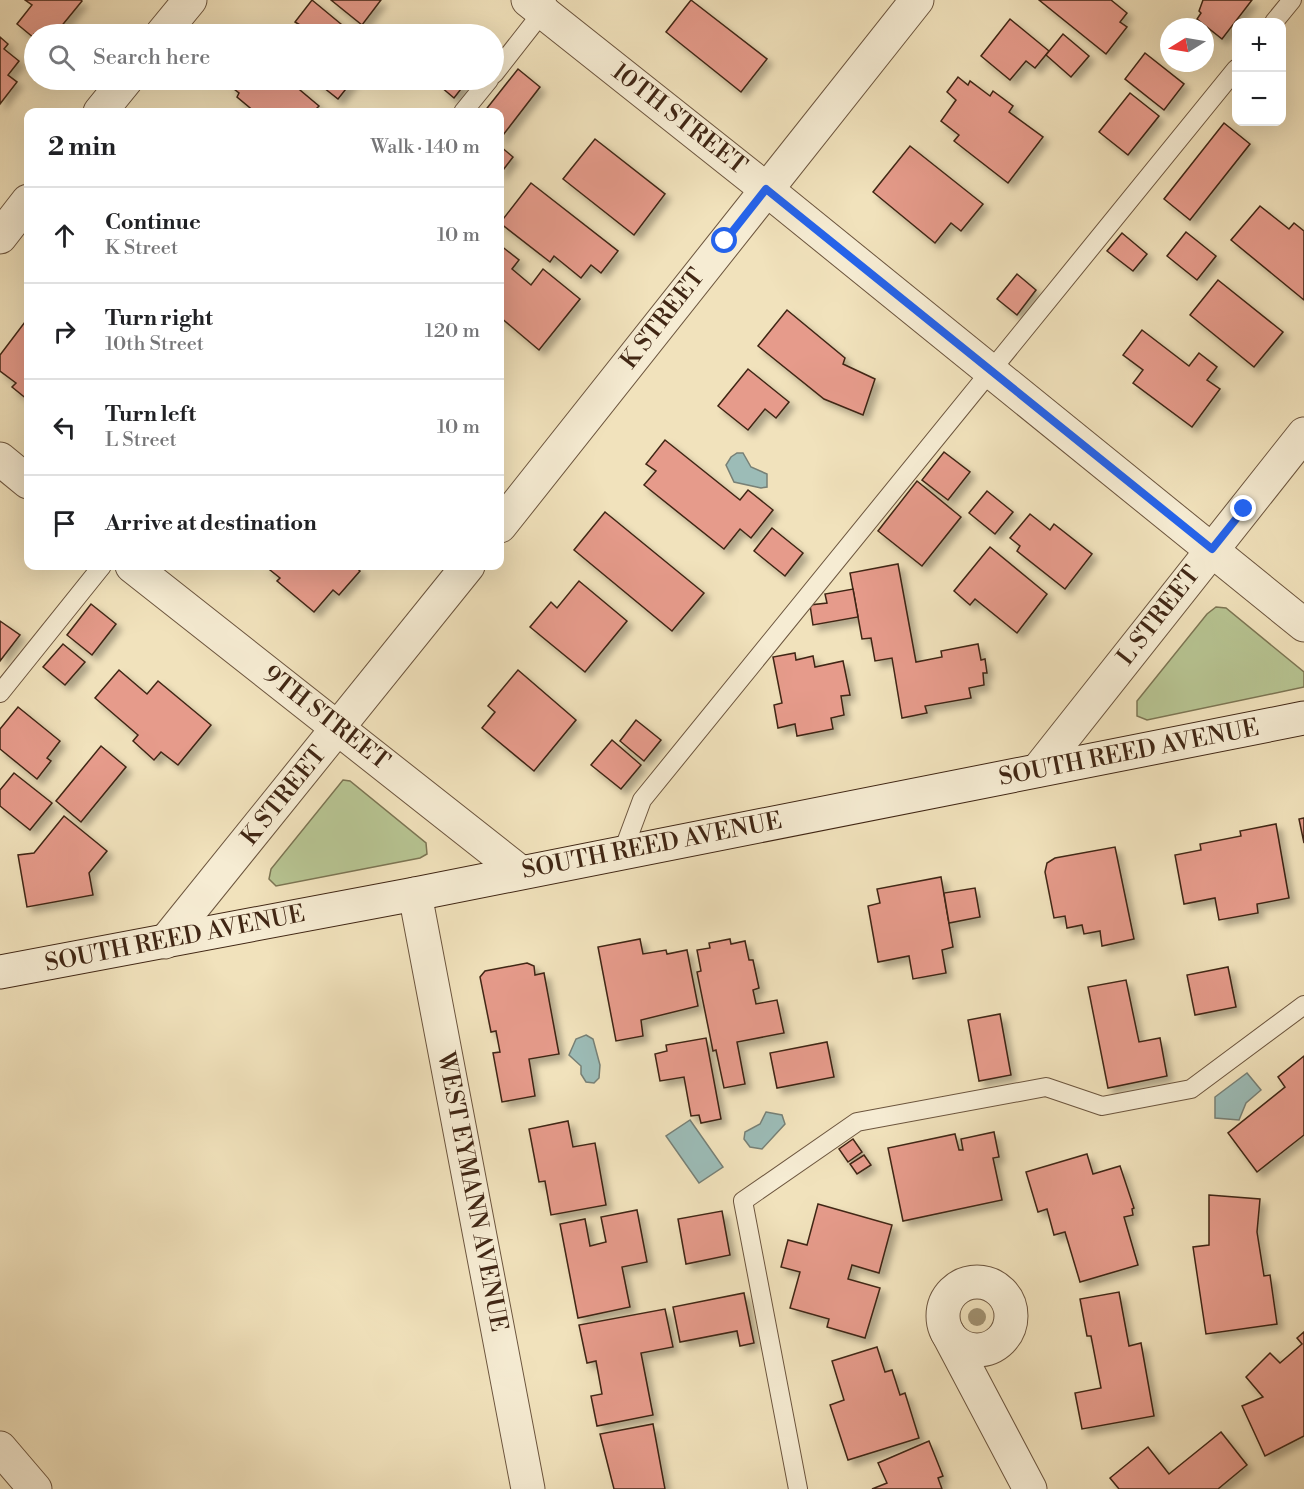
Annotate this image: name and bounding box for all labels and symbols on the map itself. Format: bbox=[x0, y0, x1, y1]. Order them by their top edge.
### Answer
north arrow bbox=[1160, 18, 1214, 72]
street label: 10TH STREET bbox=[605, 57, 753, 181]
route start bbox=[711, 227, 737, 253]
street label: K STREET bbox=[614, 263, 712, 375]
route end bbox=[1230, 495, 1256, 521]
street label: L STREET bbox=[1111, 560, 1207, 672]
street label: 9TH STREET bbox=[257, 659, 395, 777]
street label: SOUTH REED AVENUE bbox=[996, 713, 1262, 793]
street label: K STREET bbox=[235, 740, 333, 852]
street label: SOUTH REED AVENUE bbox=[519, 806, 785, 886]
street label: SOUTH REED AVENUE bbox=[42, 899, 308, 979]
street label: WEST EYMANN AVENUE bbox=[430, 1049, 514, 1334]

